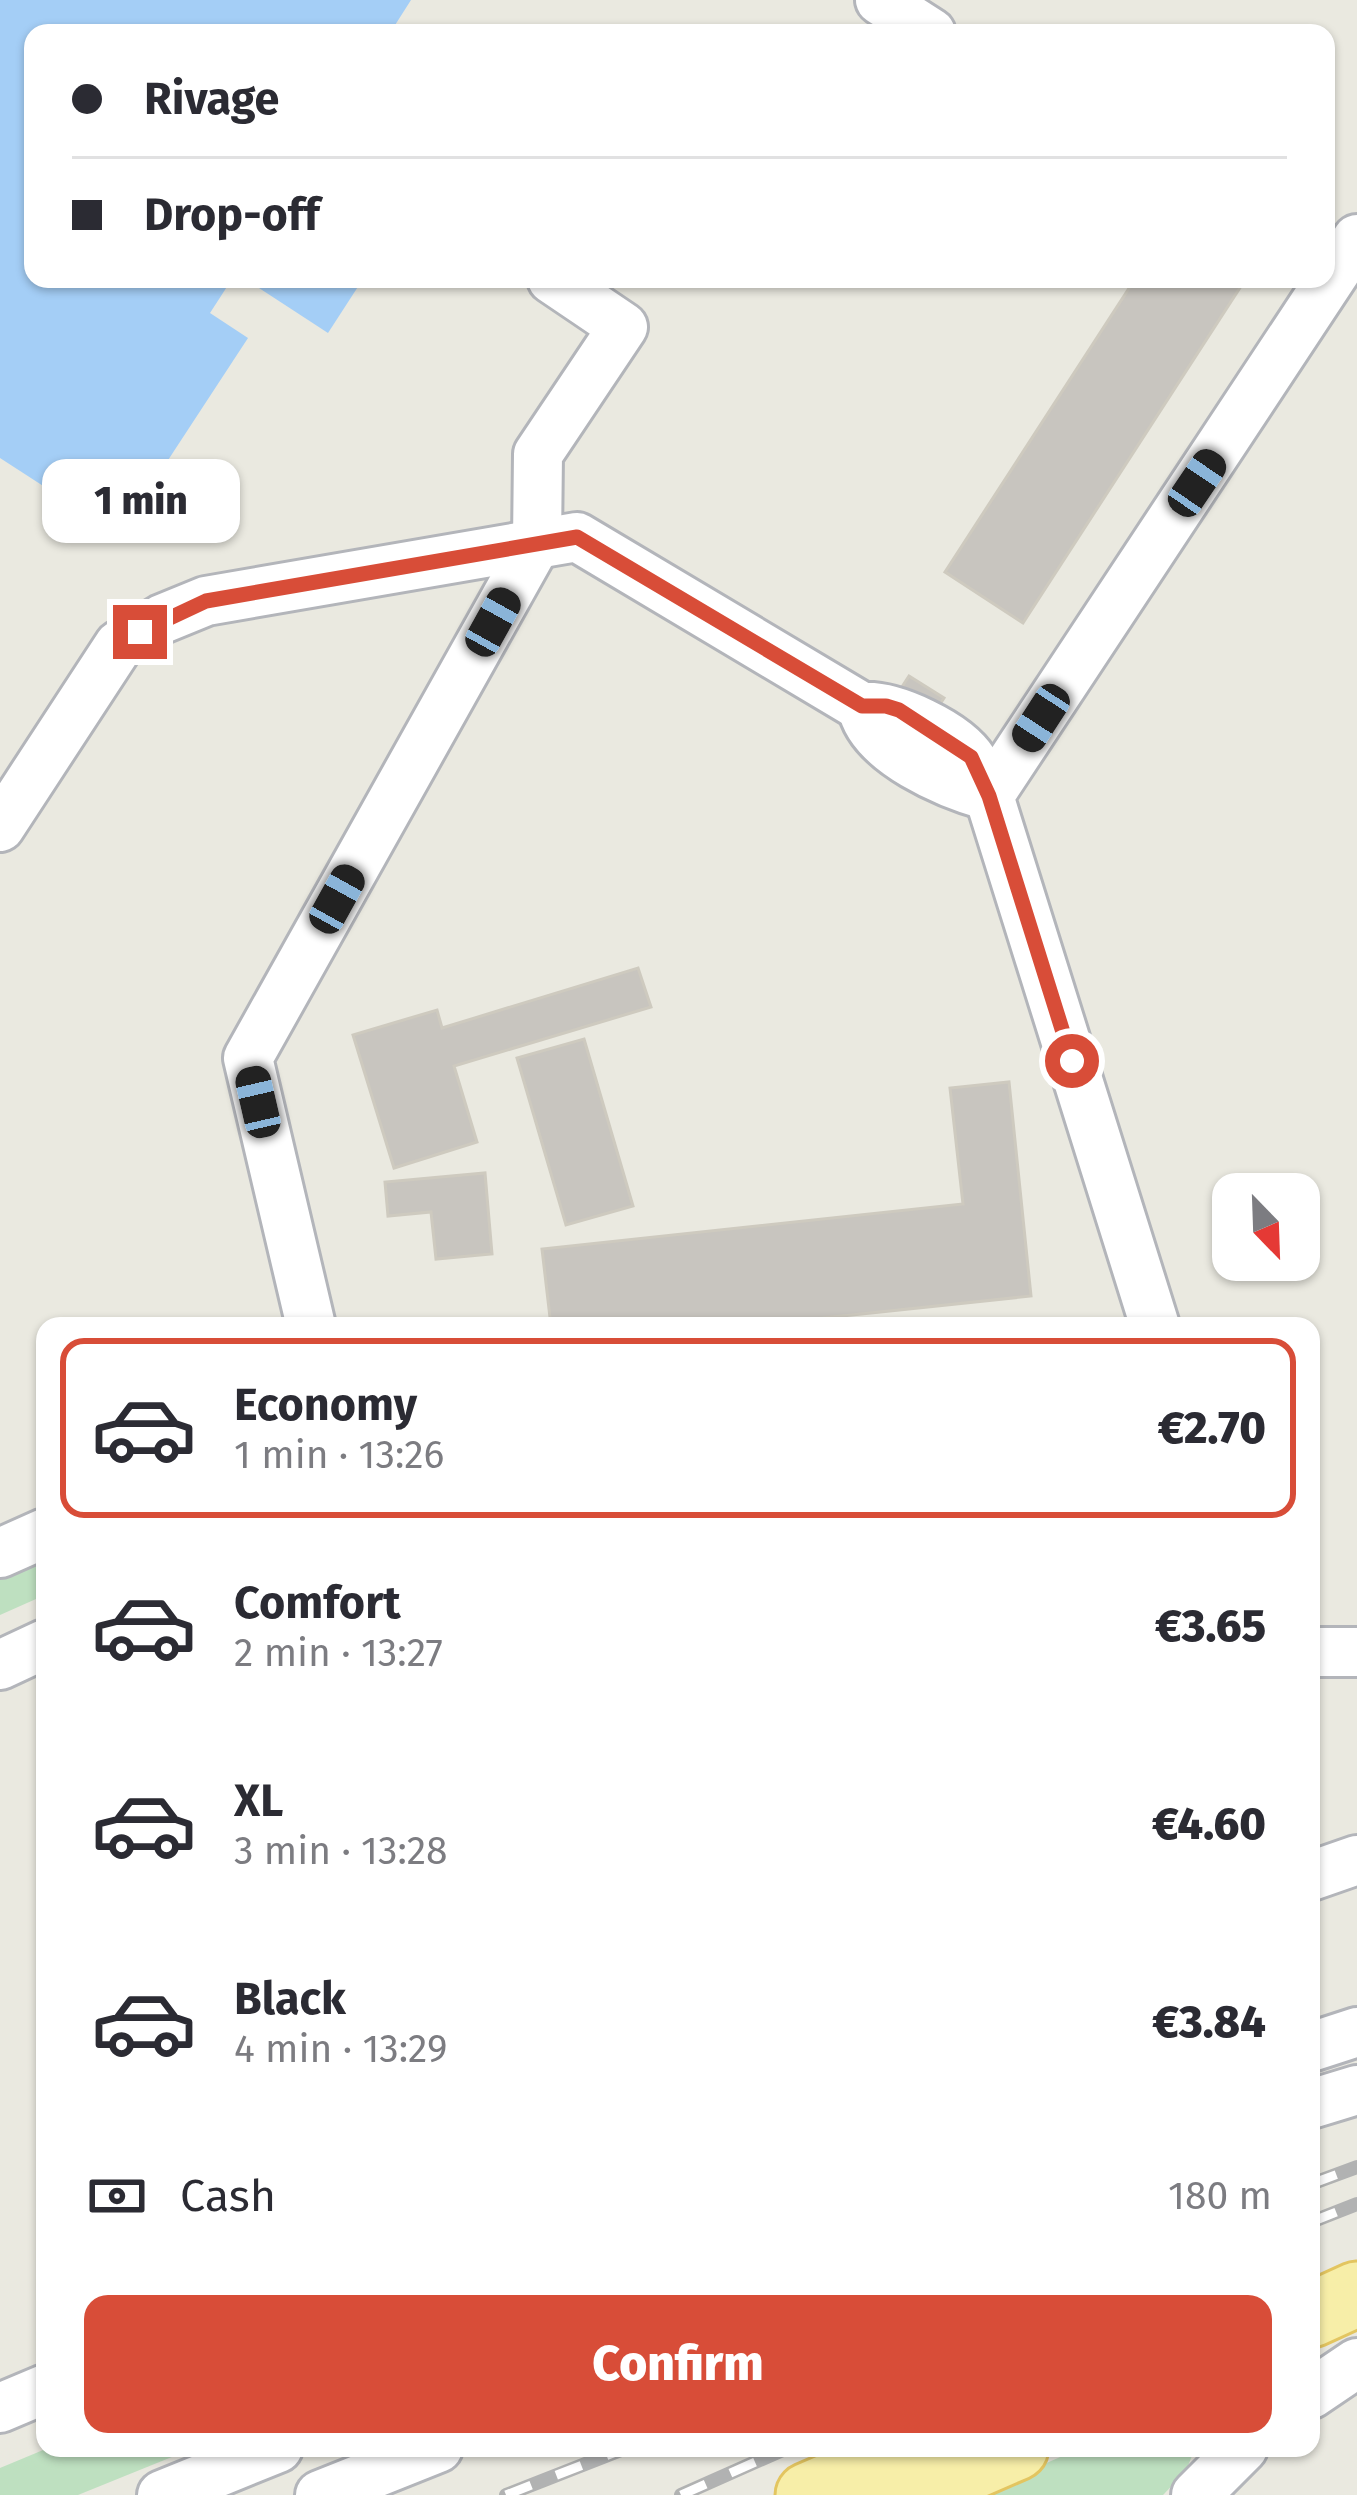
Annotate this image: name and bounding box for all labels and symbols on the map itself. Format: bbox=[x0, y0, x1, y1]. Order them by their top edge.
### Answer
car bbox=[1162, 443, 1232, 523]
callout: 1 min bbox=[41, 458, 239, 542]
car bbox=[460, 582, 526, 662]
route end bbox=[113, 605, 167, 659]
car bbox=[1006, 678, 1076, 758]
car bbox=[304, 859, 370, 939]
route start bbox=[1045, 1034, 1099, 1088]
car bbox=[232, 1063, 284, 1141]
north arrow bbox=[1212, 1173, 1320, 1281]

